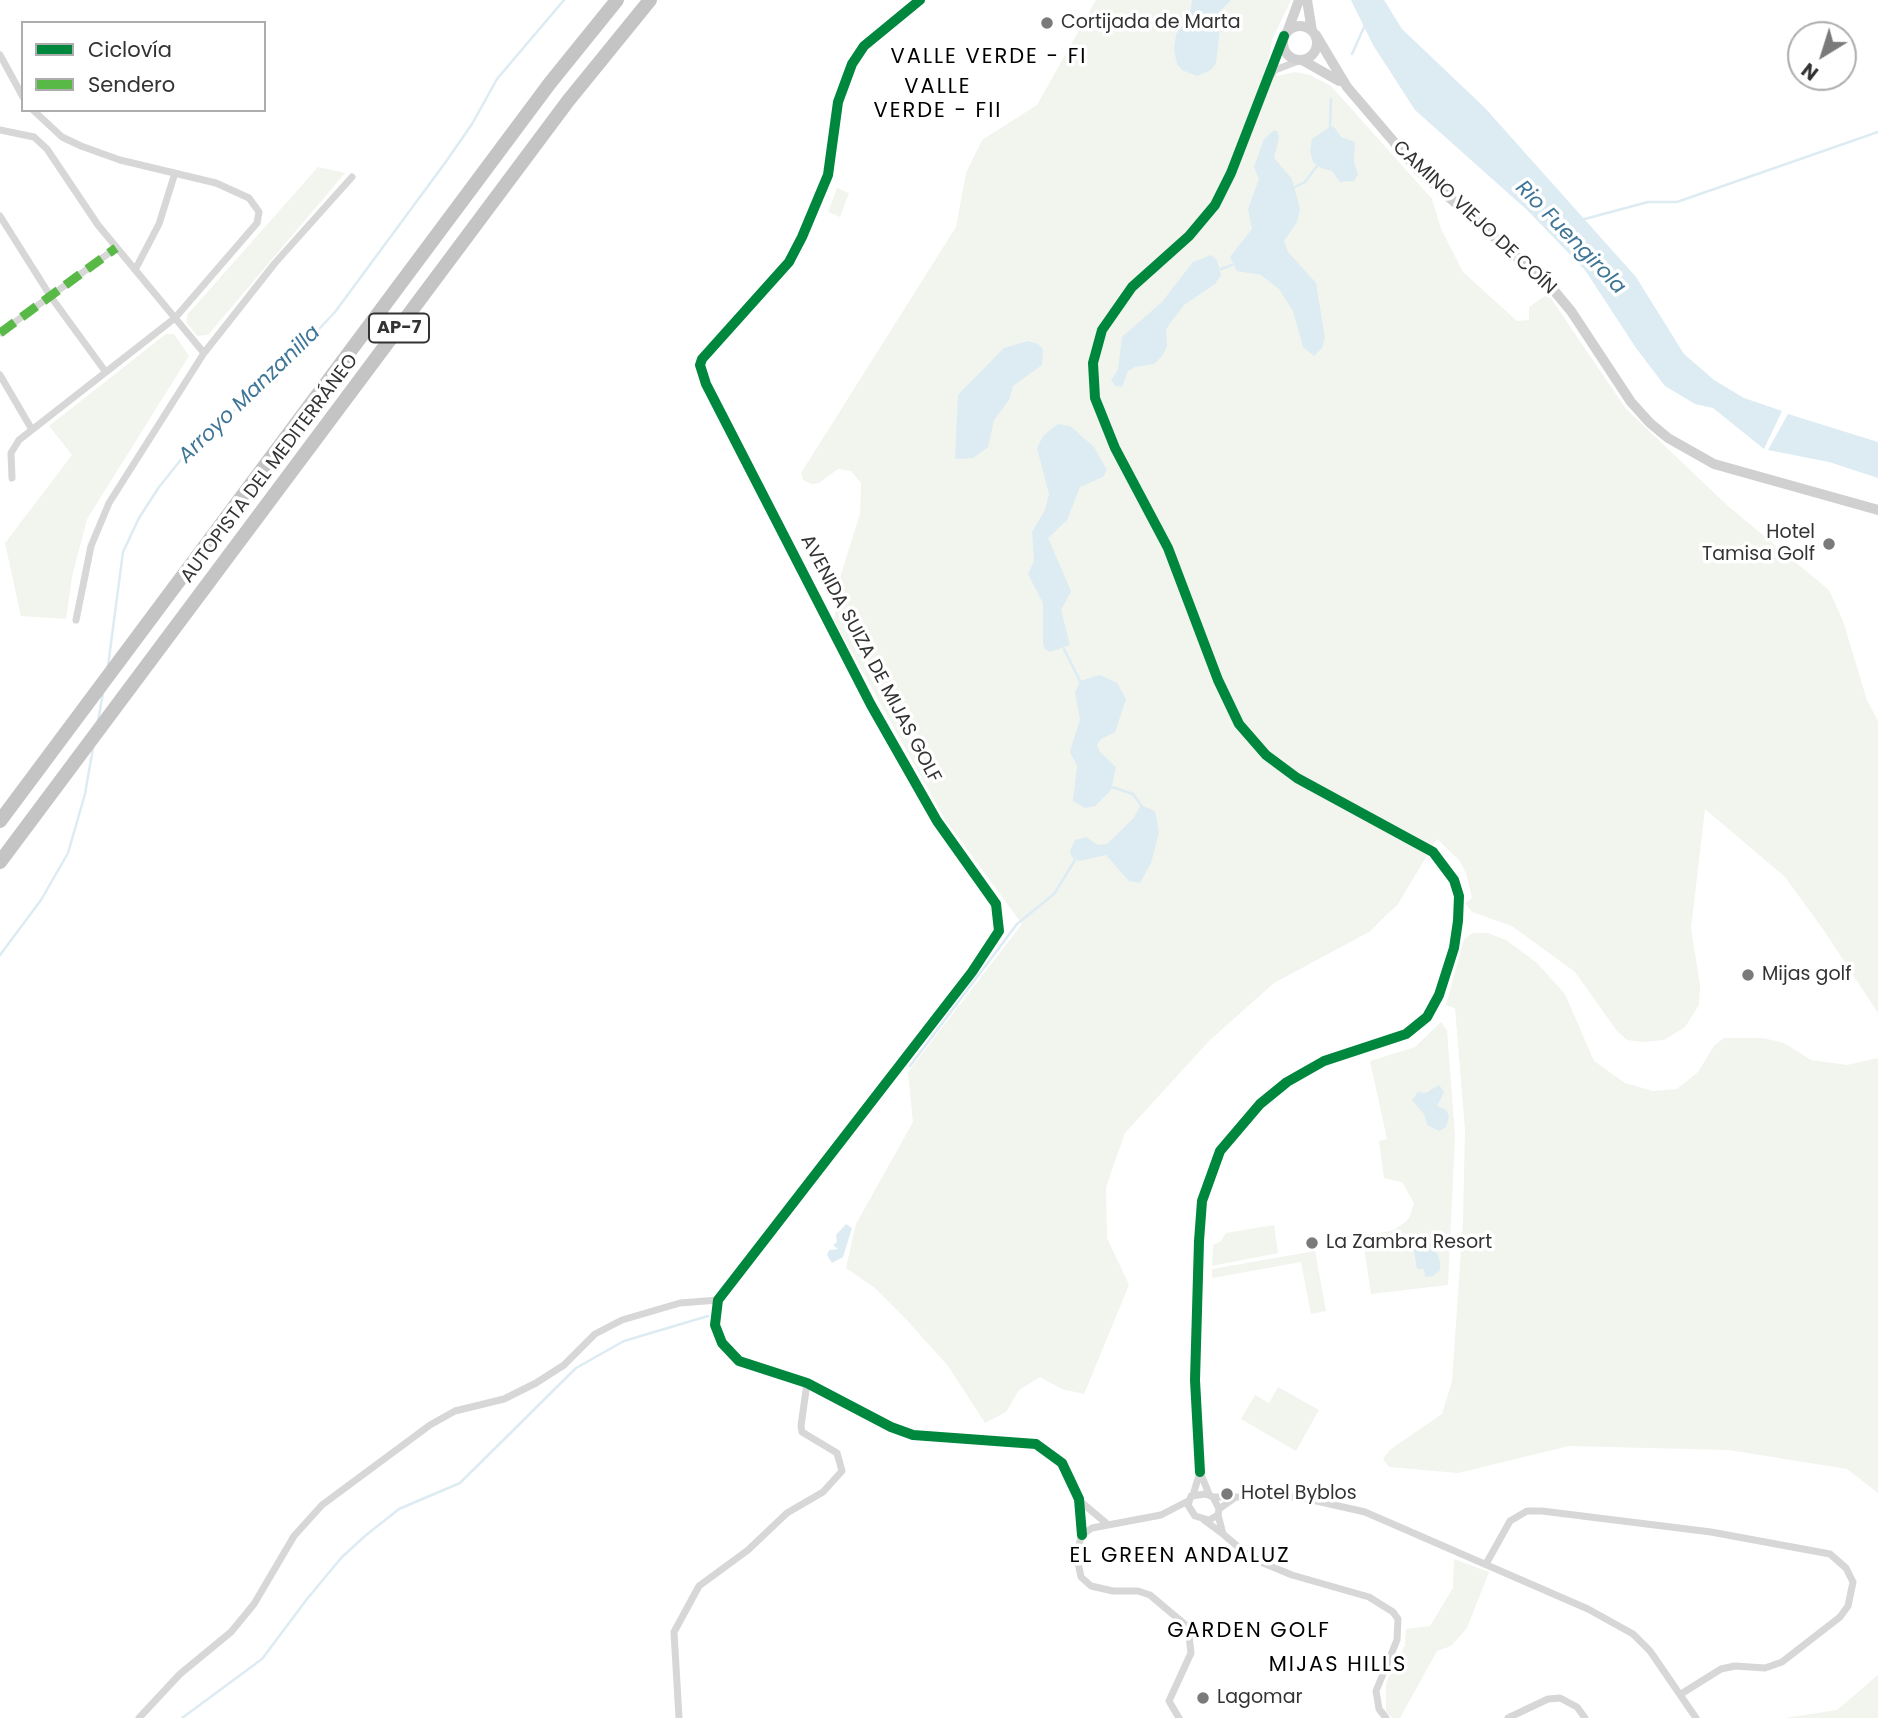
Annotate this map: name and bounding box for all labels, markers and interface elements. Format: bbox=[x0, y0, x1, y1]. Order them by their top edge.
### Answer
place label: Cortijada de Marta bbox=[1061, 12, 1241, 34]
marker: Cortijada de Marta bbox=[1039, 15, 1055, 31]
legend bbox=[21, 21, 266, 112]
north arrow bbox=[1787, 21, 1857, 91]
text: Ciclovía bbox=[88, 35, 172, 64]
district label: VALLE VERDE - FI bbox=[893, 45, 1085, 71]
text: N bbox=[1796, 56, 1824, 86]
text: Sendero bbox=[88, 70, 175, 99]
district label: VALLE VERDE - FII bbox=[875, 75, 1001, 125]
street label: CAMINO VIEJO DE COÍN bbox=[1388, 136, 1560, 300]
water label: Rio Fuengirola bbox=[1509, 176, 1631, 300]
road number: AP-7 bbox=[369, 314, 429, 342]
water label: Arroyo Manzanilla bbox=[174, 321, 326, 469]
street label: AUTOPISTA DEL MEDITERRÁNEO bbox=[176, 350, 364, 588]
place label: Hotel Tamisa Golf bbox=[1702, 522, 1815, 566]
street label: AVENIDA SUIZA DE MIJAS GOLF bbox=[795, 531, 945, 787]
marker: Hotel Tamisa Golf bbox=[1821, 536, 1837, 552]
place label: Mijas golf bbox=[1762, 964, 1852, 986]
marker: Mijas golf bbox=[1740, 967, 1756, 983]
place label: La Zambra Resort bbox=[1326, 1232, 1492, 1254]
marker: La Zambra Resort bbox=[1304, 1235, 1320, 1251]
place label: Hotel Byblos bbox=[1241, 1483, 1357, 1505]
marker: Hotel Byblos bbox=[1219, 1486, 1235, 1502]
district label: EL GREEN ANDALUZ bbox=[1072, 1544, 1288, 1570]
district label: GARDEN GOLF bbox=[1169, 1619, 1329, 1645]
district label: MIJAS HILLS bbox=[1270, 1653, 1406, 1679]
place label: Lagomar bbox=[1217, 1687, 1303, 1709]
marker: Lagomar bbox=[1195, 1690, 1211, 1706]

